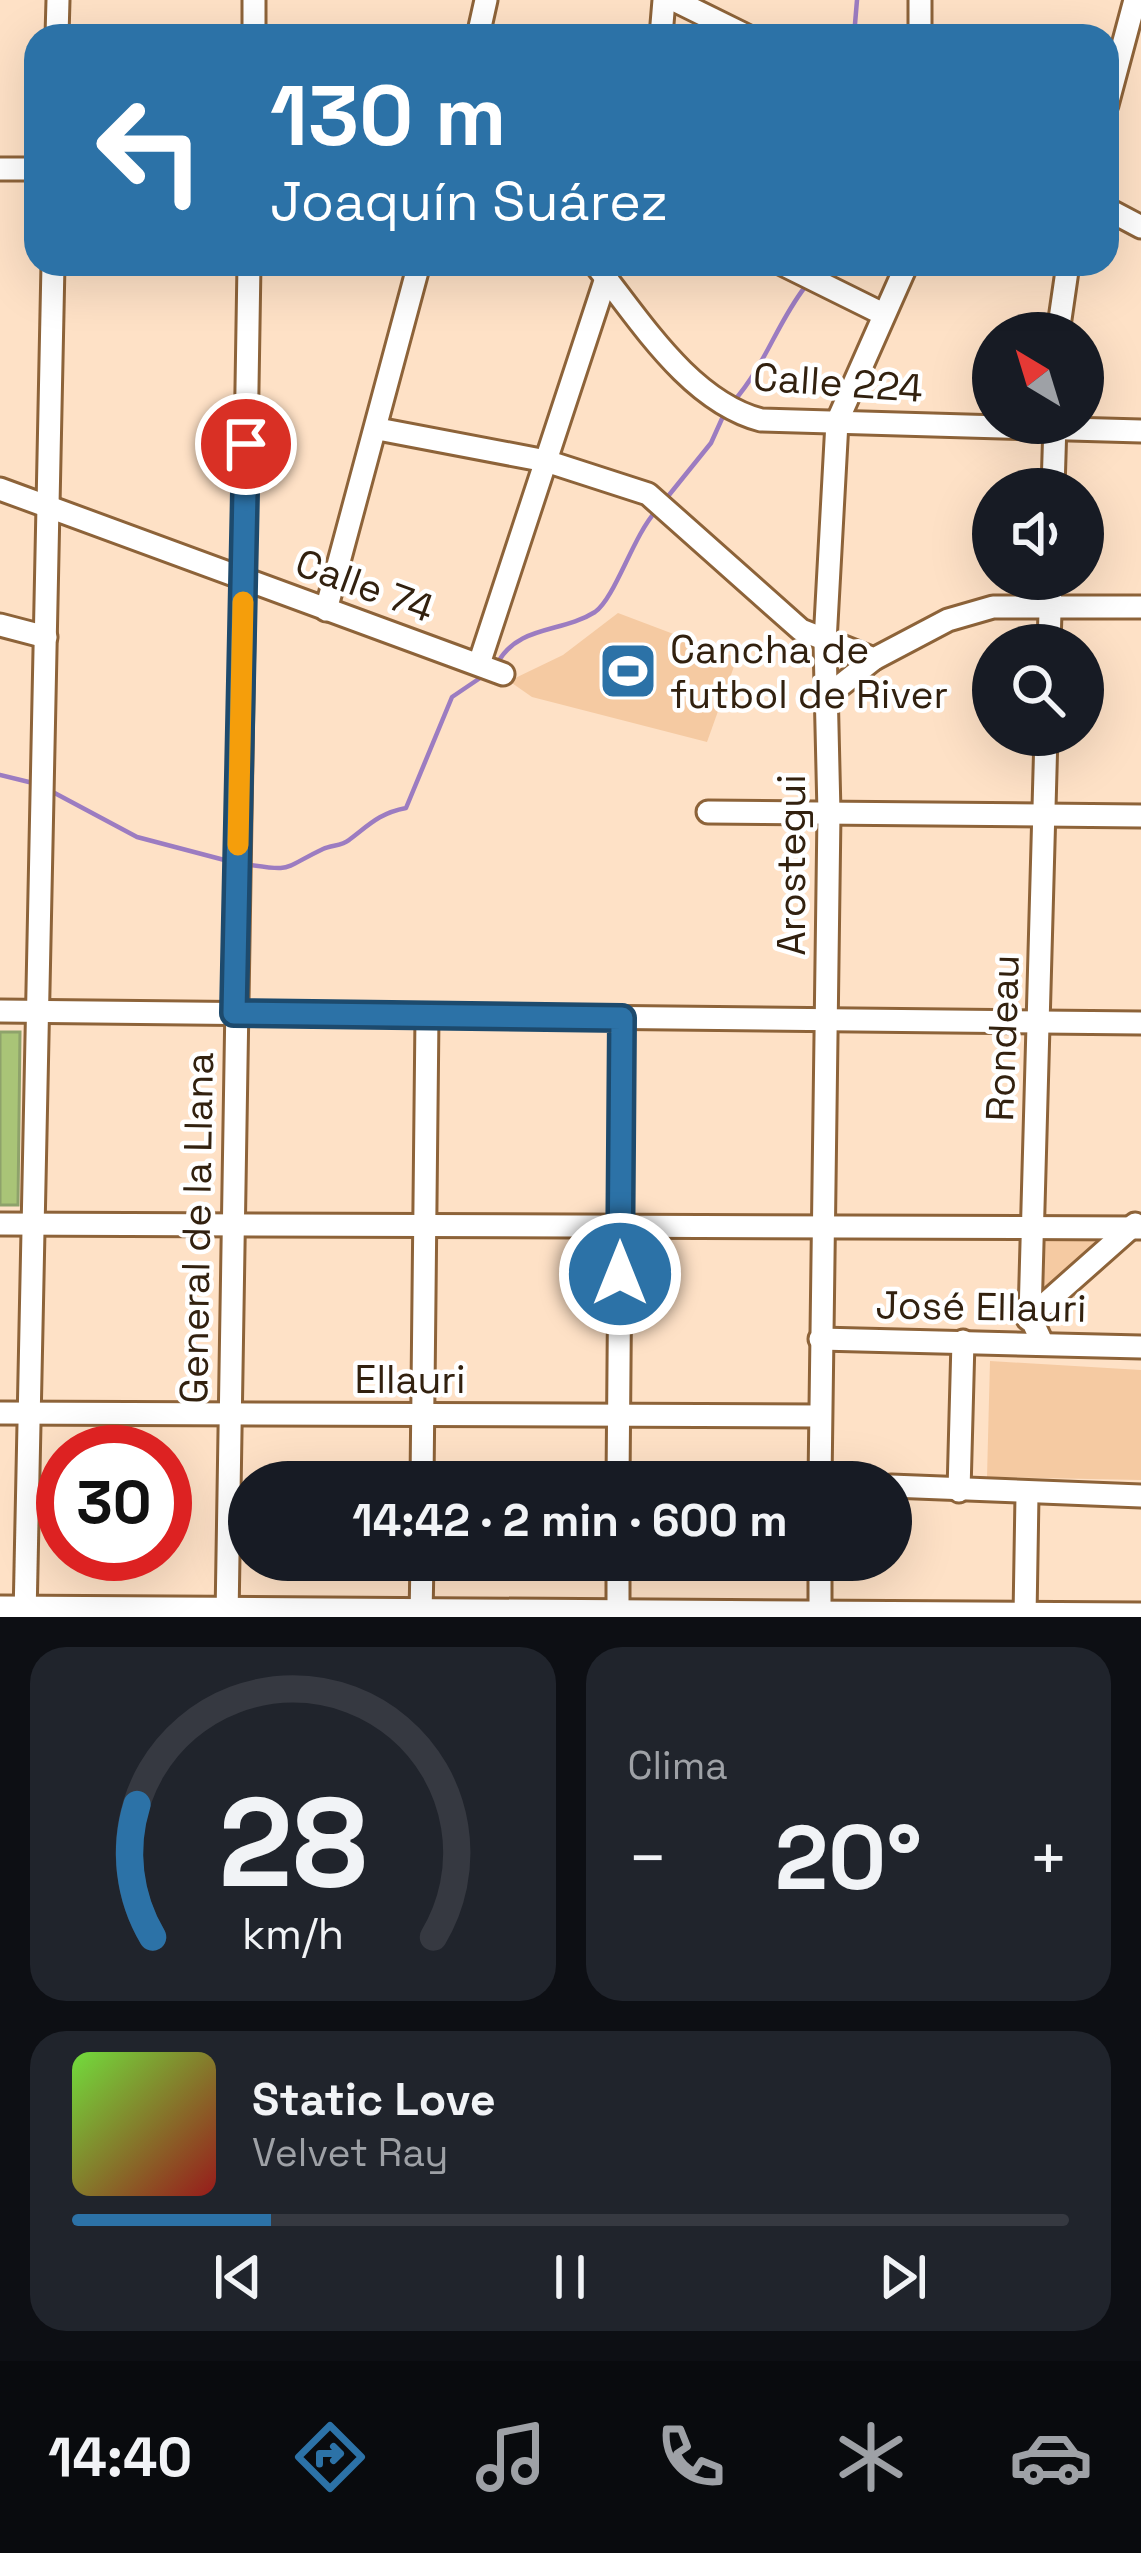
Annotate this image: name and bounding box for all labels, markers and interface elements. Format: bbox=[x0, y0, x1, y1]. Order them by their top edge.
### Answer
text: 130 m bbox=[270, 62, 507, 170]
icon: left bbox=[72, 72, 228, 228]
text: Joaquín Suárez bbox=[270, 167, 668, 236]
north arrow bbox=[972, 312, 1104, 444]
map controls bbox=[972, 312, 1104, 756]
street label: Calle 224 bbox=[751, 352, 924, 413]
pin bbox=[195, 393, 297, 495]
icon: arrive bbox=[213, 411, 279, 477]
button: sound bbox=[972, 468, 1104, 600]
street label: Calle 74 bbox=[289, 538, 441, 633]
button: search bbox=[972, 624, 1104, 756]
place label: Cancha de futbol de River bbox=[670, 625, 948, 719]
sports icon: Cancha de futbol de River bbox=[597, 640, 659, 702]
street label: Arostegui bbox=[767, 774, 816, 956]
street label: Rondeau bbox=[975, 954, 1030, 1122]
street label: General de la Llana bbox=[169, 1052, 224, 1404]
position arrow bbox=[557, 1211, 683, 1337]
street label: José Ellauri bbox=[875, 1280, 1087, 1333]
street label: Ellauri bbox=[354, 1355, 466, 1404]
speed limit sign: 30 bbox=[36, 1425, 192, 1581]
text: 14:42 · 2 min · 600 m bbox=[352, 1492, 788, 1549]
text: Clima bbox=[628, 1741, 728, 1790]
text: 28 bbox=[218, 1763, 367, 1922]
text: 20° bbox=[775, 1800, 922, 1915]
text: − bbox=[628, 1816, 668, 1900]
text: + bbox=[1028, 1816, 1069, 1900]
text: km/h bbox=[242, 1907, 344, 1962]
text: Static Love bbox=[252, 2071, 496, 2128]
text: Velvet Ray bbox=[252, 2128, 448, 2177]
icon: previous bbox=[205, 2244, 271, 2310]
icon: pause bbox=[537, 2244, 603, 2310]
icon: next bbox=[870, 2244, 936, 2310]
icon: directions bbox=[288, 2415, 372, 2499]
icon: music bbox=[469, 2415, 553, 2499]
icon: phone bbox=[649, 2415, 733, 2499]
icon: climate bbox=[829, 2415, 913, 2499]
icon: car bbox=[1009, 2415, 1093, 2499]
text: 14:40 bbox=[48, 2423, 192, 2492]

